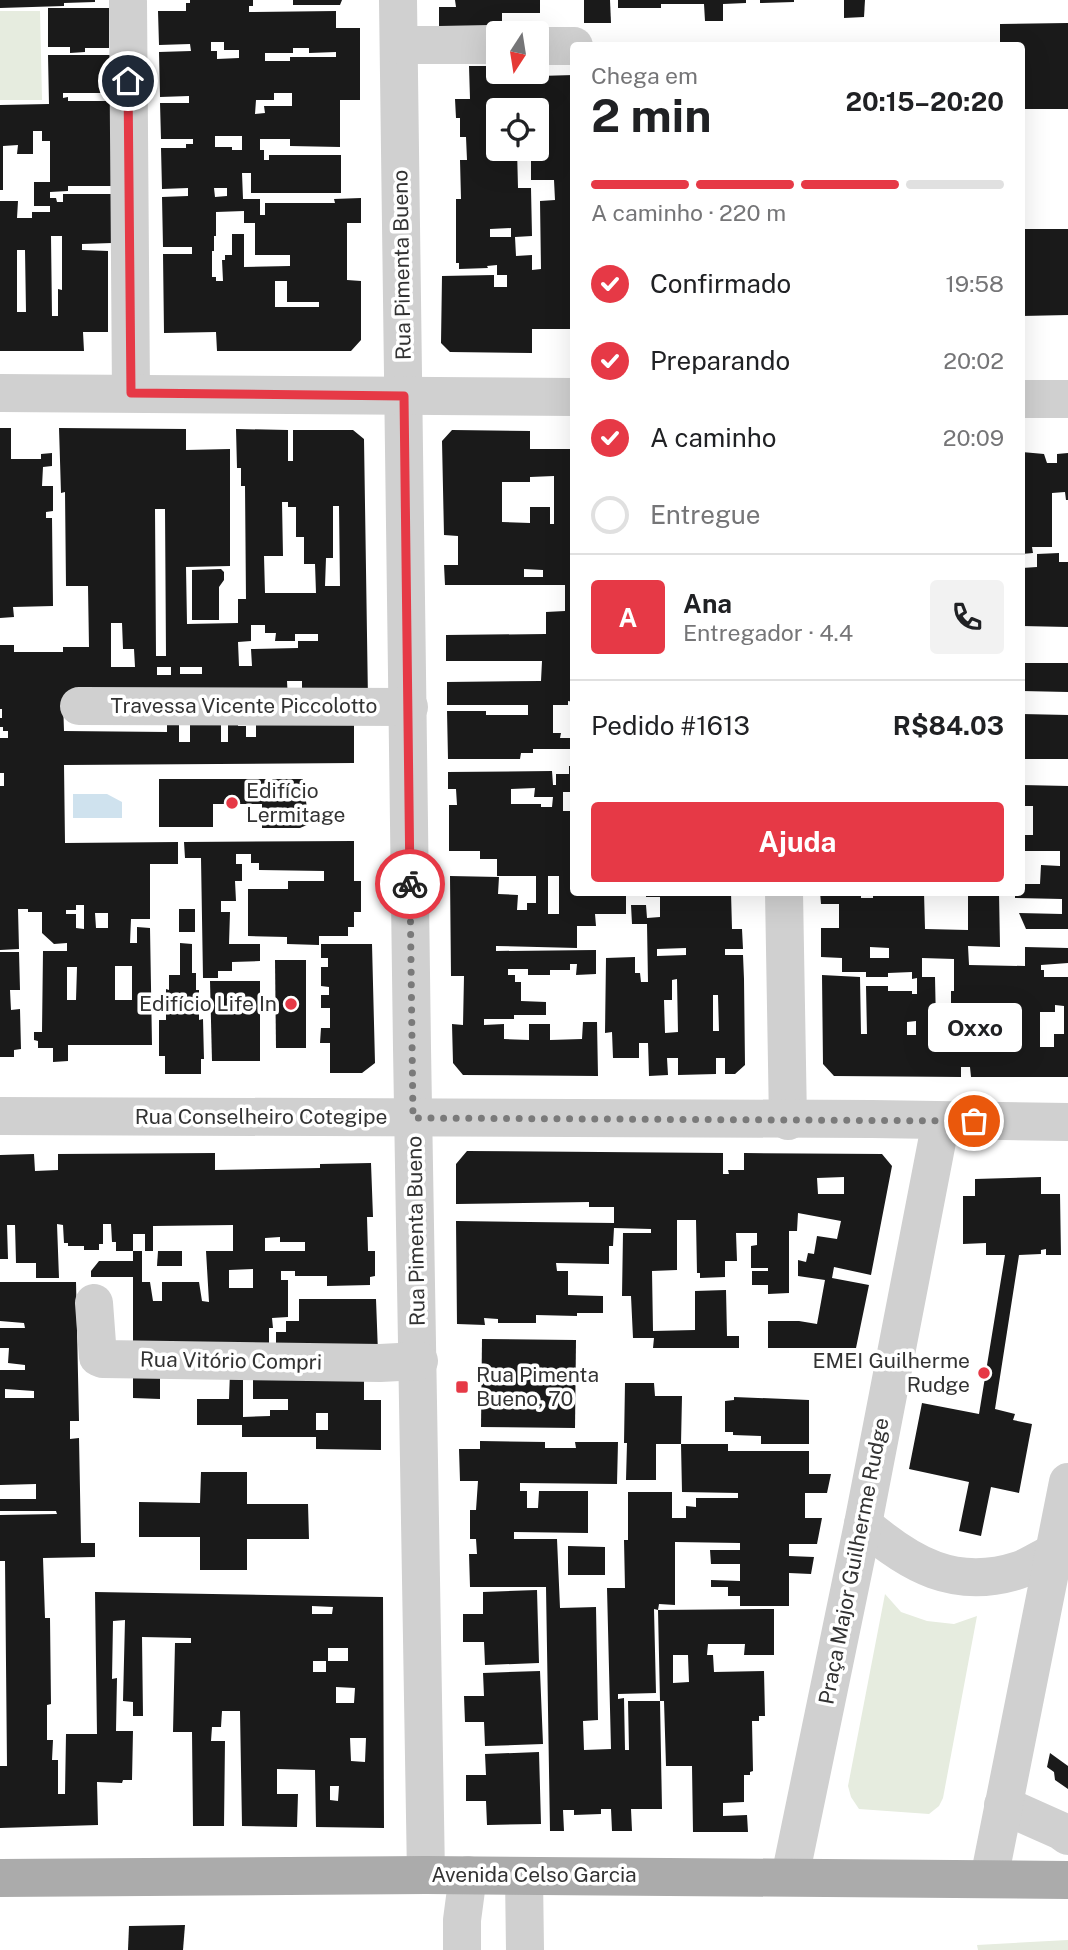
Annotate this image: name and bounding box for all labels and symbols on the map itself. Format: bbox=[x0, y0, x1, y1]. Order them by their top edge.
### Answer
north arrow bbox=[486, 21, 550, 84]
pin bbox=[98, 51, 158, 111]
street label: Rua Pimenta Bueno bbox=[387, 170, 416, 360]
street label: Travessa Vicente Piccolotto bbox=[111, 693, 377, 718]
place label: Edifício Lermitage bbox=[246, 778, 346, 827]
marker: Edifício Lermitage bbox=[224, 795, 240, 811]
courier bbox=[375, 849, 445, 919]
place label: Edifício Life In bbox=[139, 991, 277, 1016]
marker: Edifício Life In bbox=[283, 996, 299, 1012]
callout: Oxxo bbox=[927, 1002, 1021, 1051]
pin bbox=[944, 1091, 1004, 1151]
street label: Rua Conselheiro Cotegipe bbox=[135, 1104, 387, 1129]
street label: Rua Pimenta Bueno bbox=[401, 1136, 430, 1326]
street label: Rua Vitório Compri bbox=[140, 1346, 322, 1375]
place label: EMEI Guilherme Rudge bbox=[812, 1348, 970, 1397]
place label: Rua Pimenta Bueno, 70 bbox=[476, 1362, 599, 1411]
marker: EMEI Guilherme Rudge bbox=[976, 1365, 992, 1381]
marker: Rua Pimenta Bueno, 70 bbox=[454, 1379, 470, 1395]
street label: Praça Major Guilherme Rudge bbox=[813, 1415, 894, 1706]
street label: Avenida Celso Garcia bbox=[431, 1862, 637, 1887]

